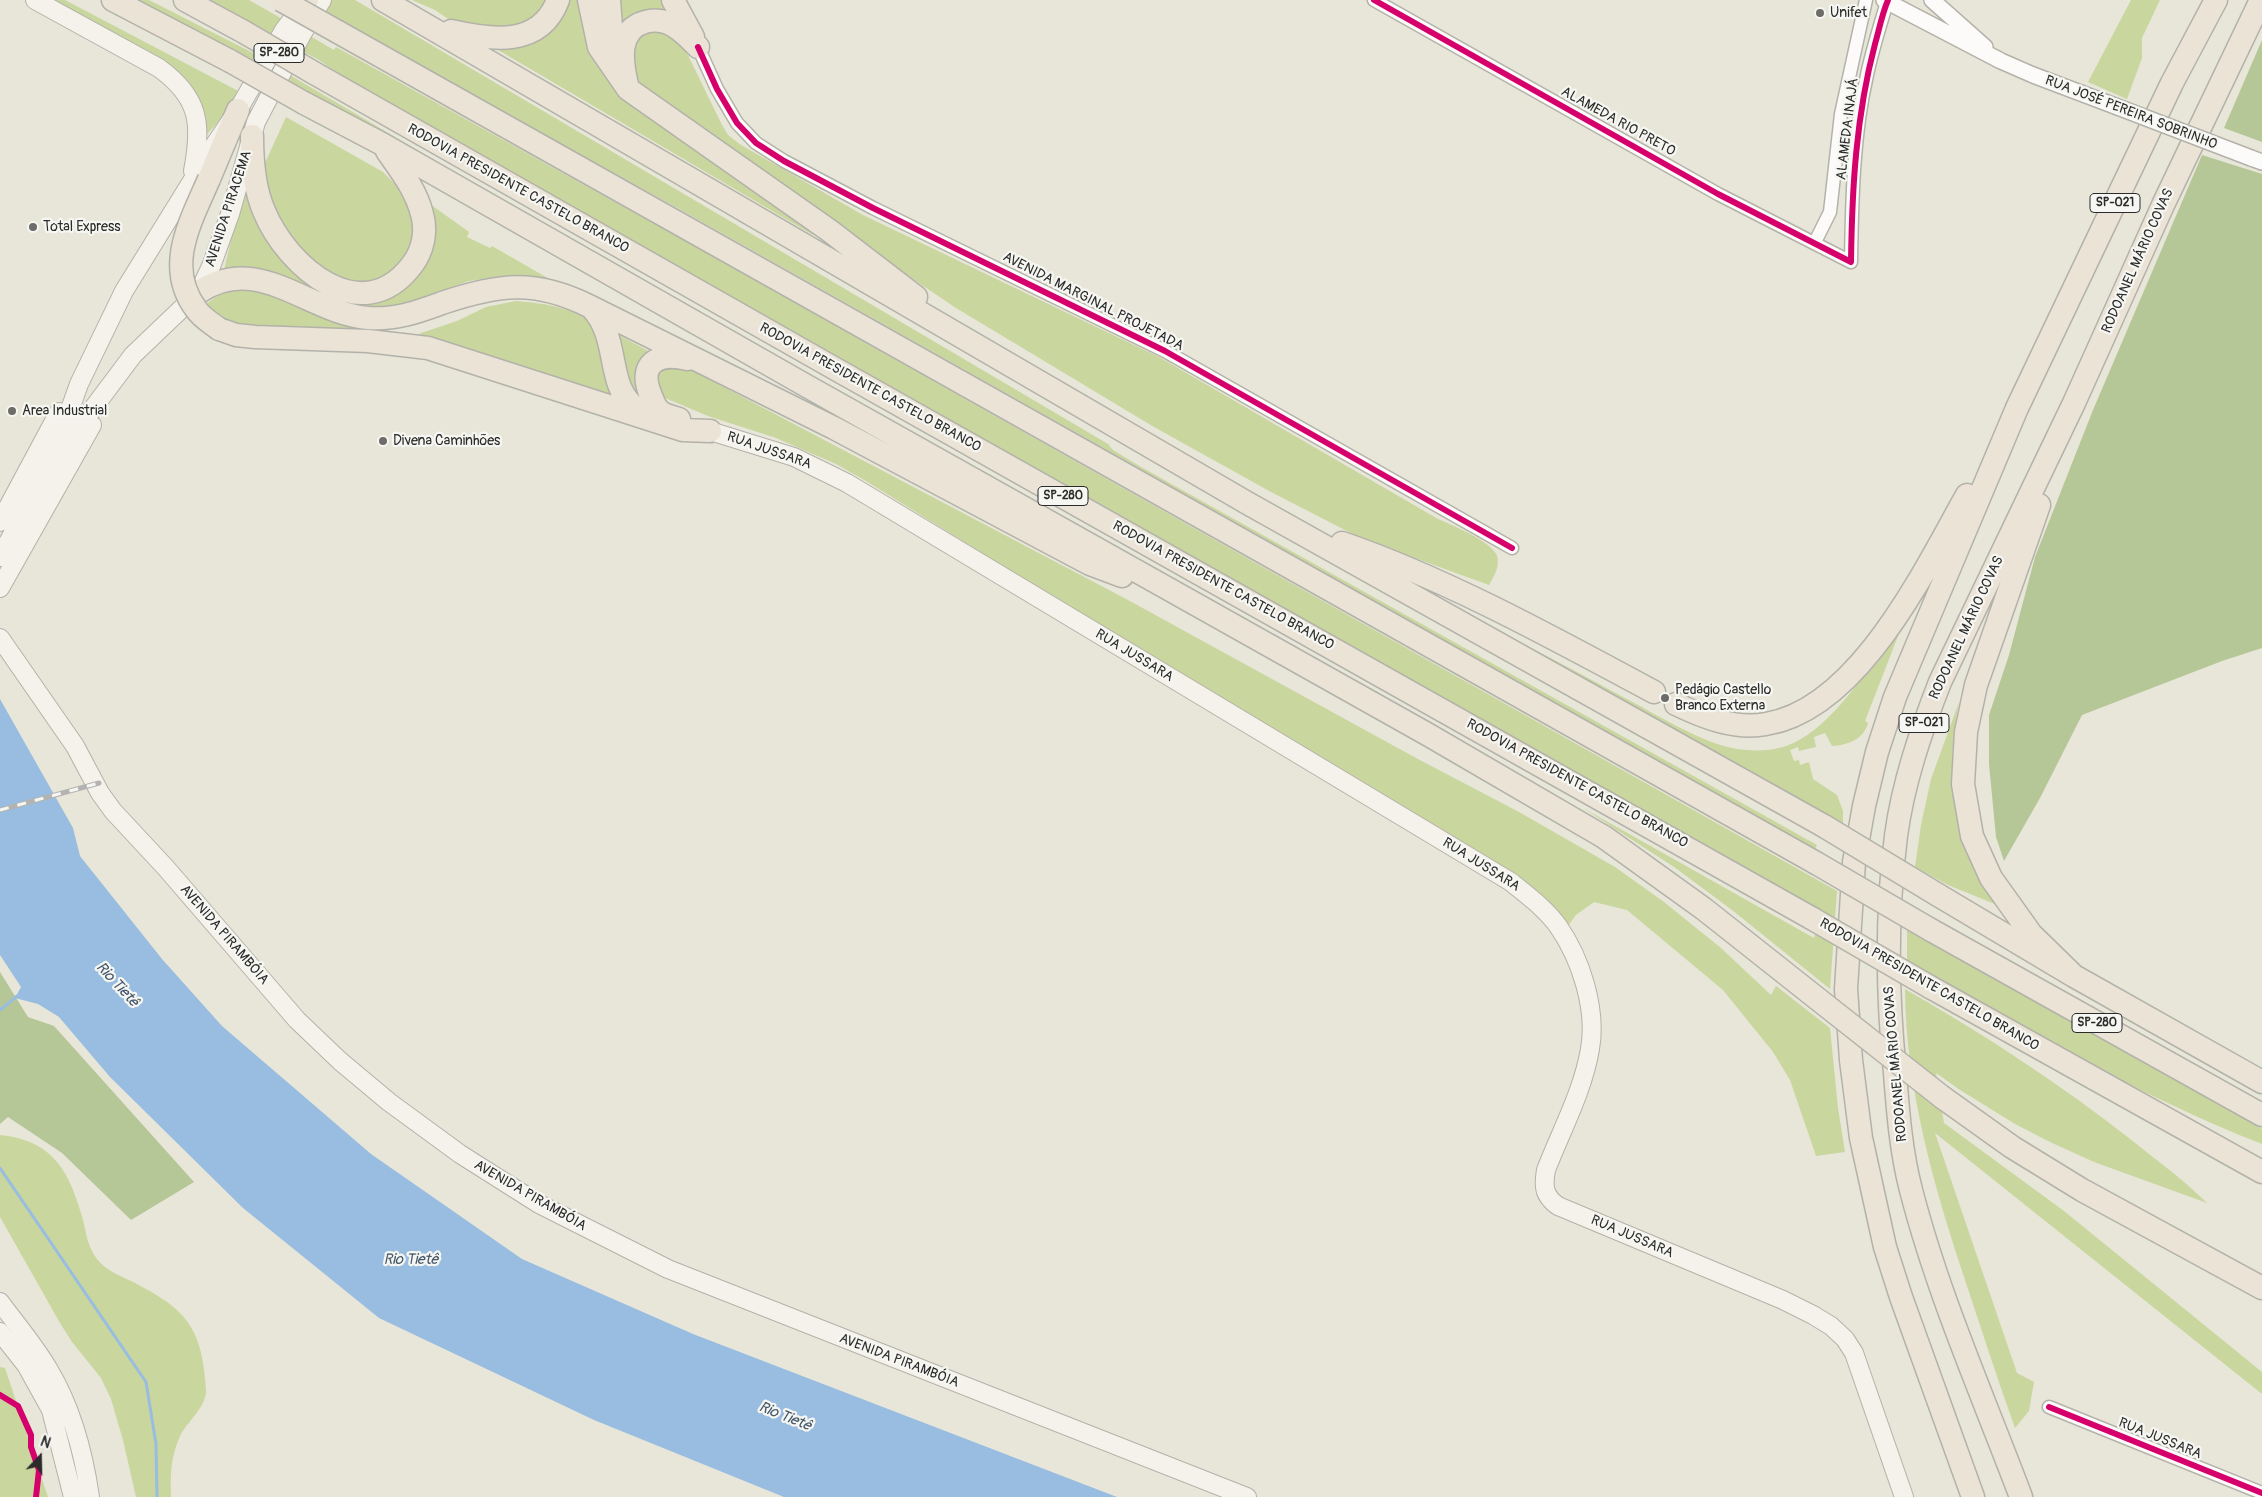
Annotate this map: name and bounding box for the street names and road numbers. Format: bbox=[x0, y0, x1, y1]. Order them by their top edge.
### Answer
road number: SP-280 bbox=[254, 44, 304, 62]
street label: RUA JOSÉ PEREIRA SOBRINHO bbox=[2043, 72, 2219, 154]
street label: ALAMEDA INAJÁ bbox=[1833, 77, 1863, 181]
street label: ALAMEDA RIO PRETO bbox=[1558, 84, 1678, 160]
street label: RODOVIA PRESIDENTE CASTELO BRANCO bbox=[404, 121, 632, 257]
street label: AVENIDA PIRACEMA bbox=[202, 149, 256, 269]
street label: RODOANEL MÁRIO COVAS bbox=[2099, 186, 2177, 336]
road number: SP-021 bbox=[2090, 194, 2140, 212]
street label: AVENIDA MARGINAL PROJETADA bbox=[1000, 249, 1186, 355]
street label: RODOVIA PRESIDENTE CASTELO BRANCO bbox=[756, 320, 984, 456]
street label: RUA JUSSARA bbox=[725, 429, 813, 473]
road number: SP-280 bbox=[1038, 486, 1088, 506]
street label: RODOVIA PRESIDENTE CASTELO BRANCO bbox=[1109, 518, 1337, 654]
street label: RODOANEL MÁRIO COVAS bbox=[1926, 554, 2008, 702]
street label: RUA JUSSARA bbox=[1092, 626, 1176, 686]
road number: SP-021 bbox=[1899, 714, 1949, 732]
street label: RODOVIA PRESIDENTE CASTELO BRANCO bbox=[1463, 716, 1691, 852]
street label: RUA JUSSARA bbox=[1439, 835, 1523, 895]
street label: AVENIDA PIRAMBÓIA bbox=[176, 882, 272, 988]
street label: RODOVIA PRESIDENTE CASTELO BRANCO bbox=[1816, 915, 2042, 1055]
street label: RODOANEL MÁRIO COVAS bbox=[1881, 985, 1911, 1143]
road number: SP-280 bbox=[2072, 1014, 2122, 1032]
street label: AVENIDA PIRAMBÓIA bbox=[471, 1157, 589, 1235]
street label: RUA JUSSARA bbox=[1588, 1212, 1676, 1262]
street label: AVENIDA PIRAMBÓIA bbox=[837, 1330, 961, 1392]
street label: RUA JUSSARA bbox=[2116, 1415, 2204, 1463]

